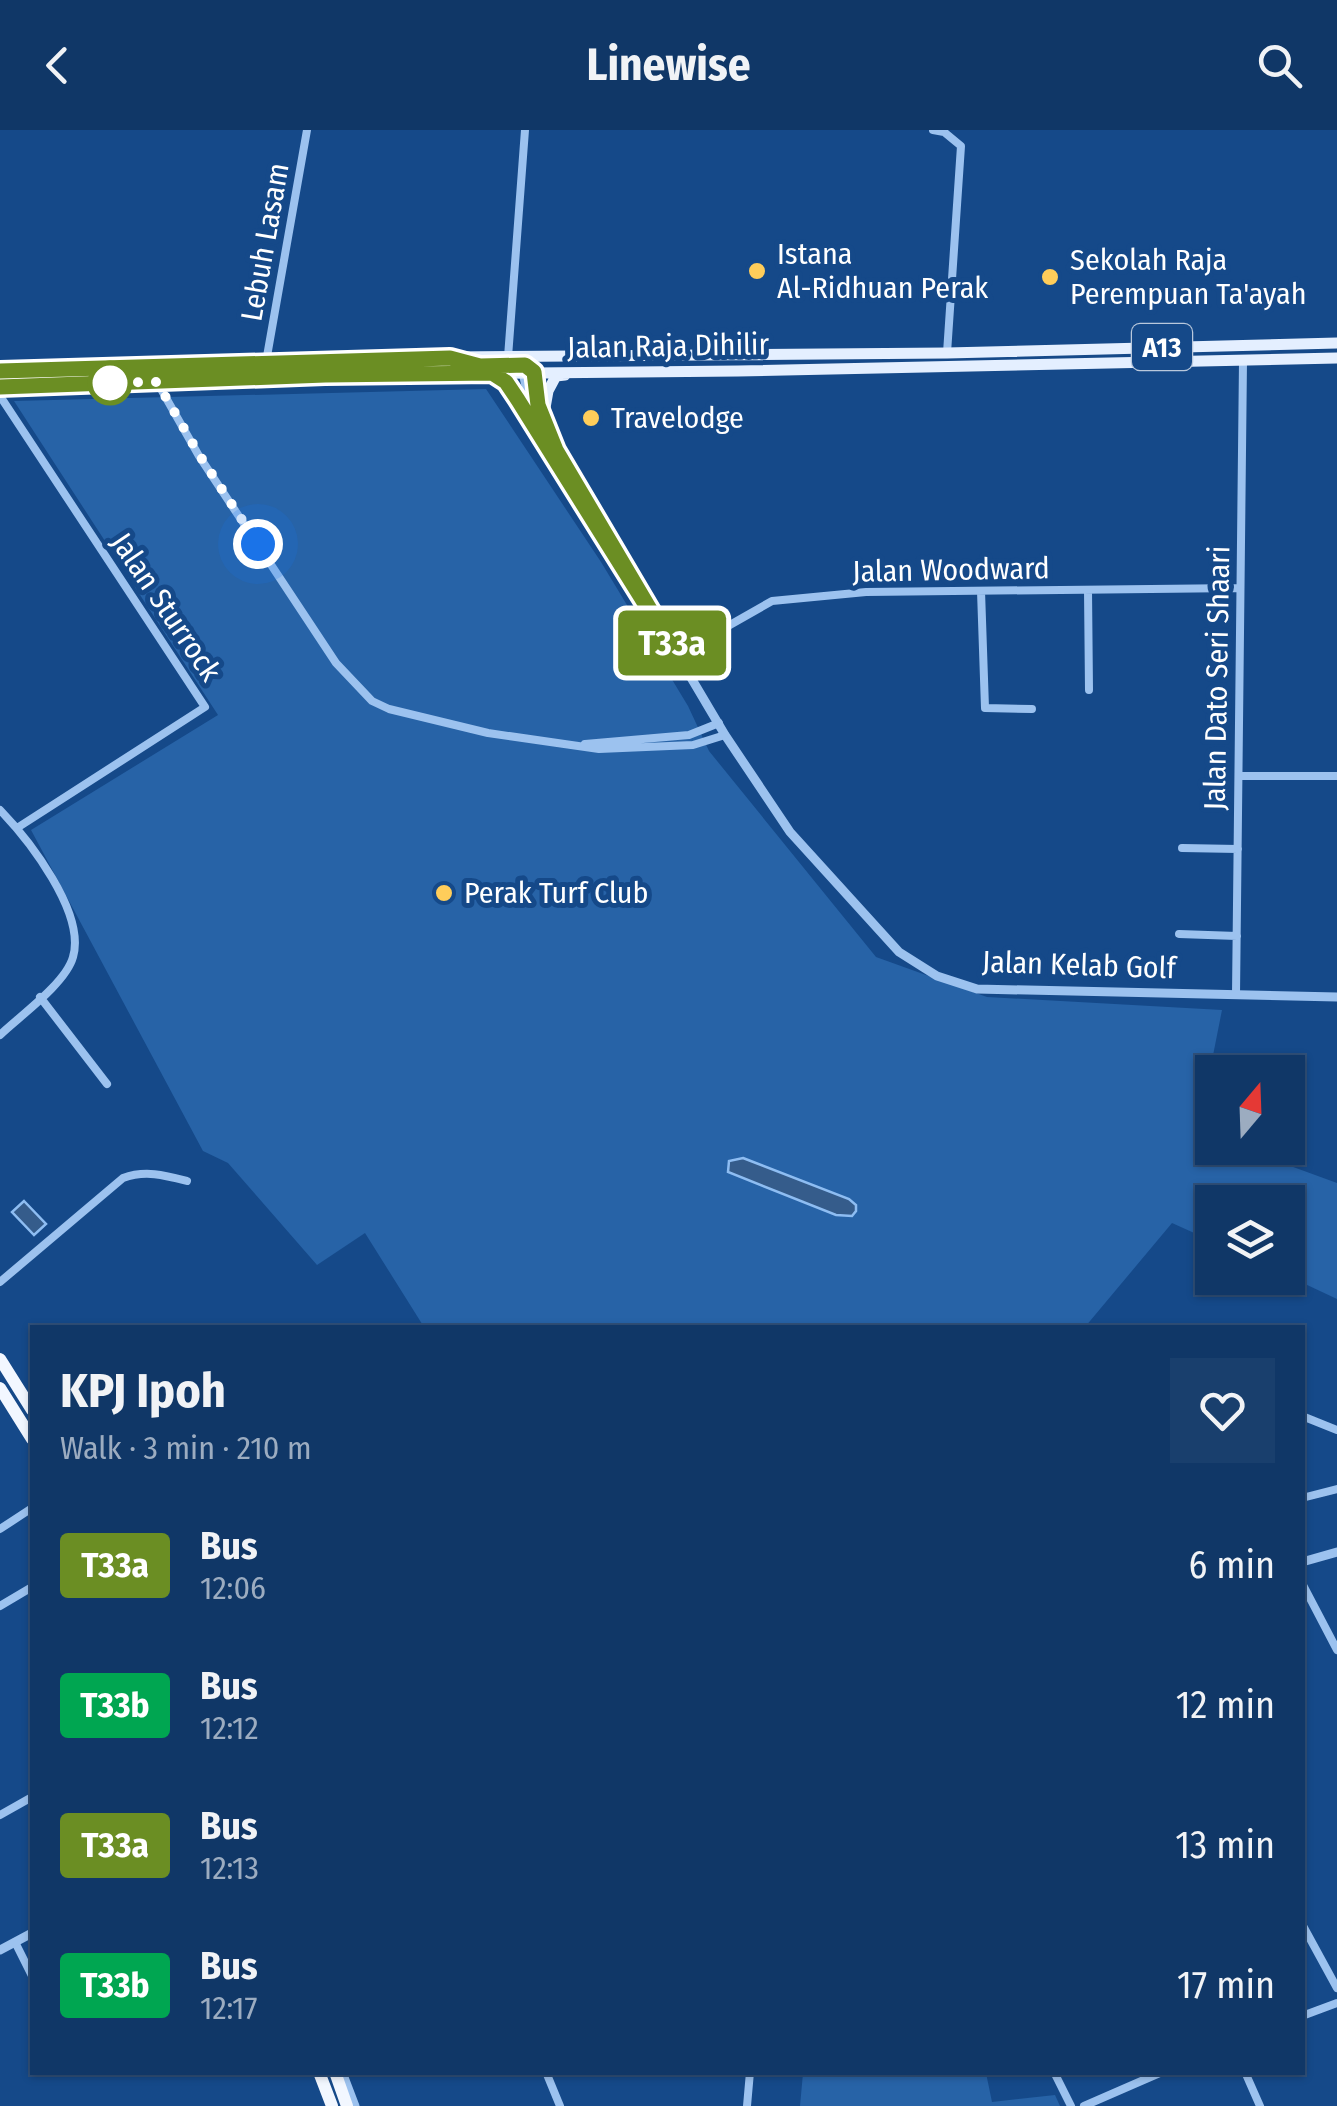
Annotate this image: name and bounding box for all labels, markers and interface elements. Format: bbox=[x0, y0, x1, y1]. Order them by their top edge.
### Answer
icon: back bbox=[30, 38, 85, 93]
text: Linewise bbox=[586, 38, 751, 92]
icon: search bbox=[1252, 38, 1307, 93]
street label: Lebuh Lasam bbox=[233, 160, 297, 324]
place label: Istana Al-Ridhuan Perak bbox=[777, 236, 988, 306]
place label: Sekolah Raja Perempuan Ta'ayah bbox=[1070, 242, 1306, 312]
marker: Istana Al-Ridhuan Perak bbox=[746, 260, 768, 282]
marker: Sekolah Raja Perempuan Ta'ayah bbox=[1039, 266, 1061, 288]
road number: A13 bbox=[1132, 324, 1192, 370]
street label: Jalan Raja Dihilir bbox=[567, 326, 770, 366]
unlabelled marker bbox=[89, 362, 131, 404]
place label: Travelodge bbox=[611, 400, 744, 436]
marker: Travelodge bbox=[580, 407, 602, 429]
your location bbox=[233, 519, 283, 569]
street label: Jalan Sturrock bbox=[103, 526, 229, 688]
street label: Jalan Dato Seri Shaari bbox=[1197, 545, 1237, 811]
street label: Jalan Woodward bbox=[852, 550, 1050, 590]
line badge: T33a bbox=[602, 610, 742, 676]
text: T33a bbox=[638, 622, 706, 664]
place label: Perak Turf Club bbox=[464, 875, 648, 911]
marker: Perak Turf Club bbox=[433, 882, 455, 904]
street label: Jalan Kelab Golf bbox=[982, 944, 1178, 986]
north arrow bbox=[1195, 1055, 1305, 1165]
map controls bbox=[1195, 1055, 1305, 1295]
button: layers bbox=[1195, 1185, 1305, 1295]
button: heart bbox=[1170, 1358, 1275, 1463]
text: KPJ Ipoh bbox=[60, 1362, 226, 1420]
text: Walk · 3 min · 210 m bbox=[60, 1429, 312, 1467]
text: Bus bbox=[200, 1523, 258, 1569]
text: 6 min bbox=[1188, 1542, 1275, 1588]
text: T33a bbox=[81, 1544, 149, 1586]
text: 12:06 bbox=[200, 1569, 266, 1607]
text: Bus bbox=[200, 1663, 258, 1709]
text: 12 min bbox=[1176, 1682, 1275, 1728]
text: T33b bbox=[80, 1684, 150, 1726]
text: 12:12 bbox=[200, 1709, 259, 1747]
text: Bus bbox=[200, 1803, 258, 1849]
text: 13 min bbox=[1175, 1822, 1275, 1868]
text: T33a bbox=[81, 1824, 149, 1866]
text: 12:13 bbox=[200, 1849, 259, 1887]
text: Bus bbox=[200, 1943, 258, 1989]
text: 17 min bbox=[1177, 1962, 1275, 2008]
text: T33b bbox=[80, 1964, 150, 2006]
text: 12:17 bbox=[200, 1989, 258, 2027]

